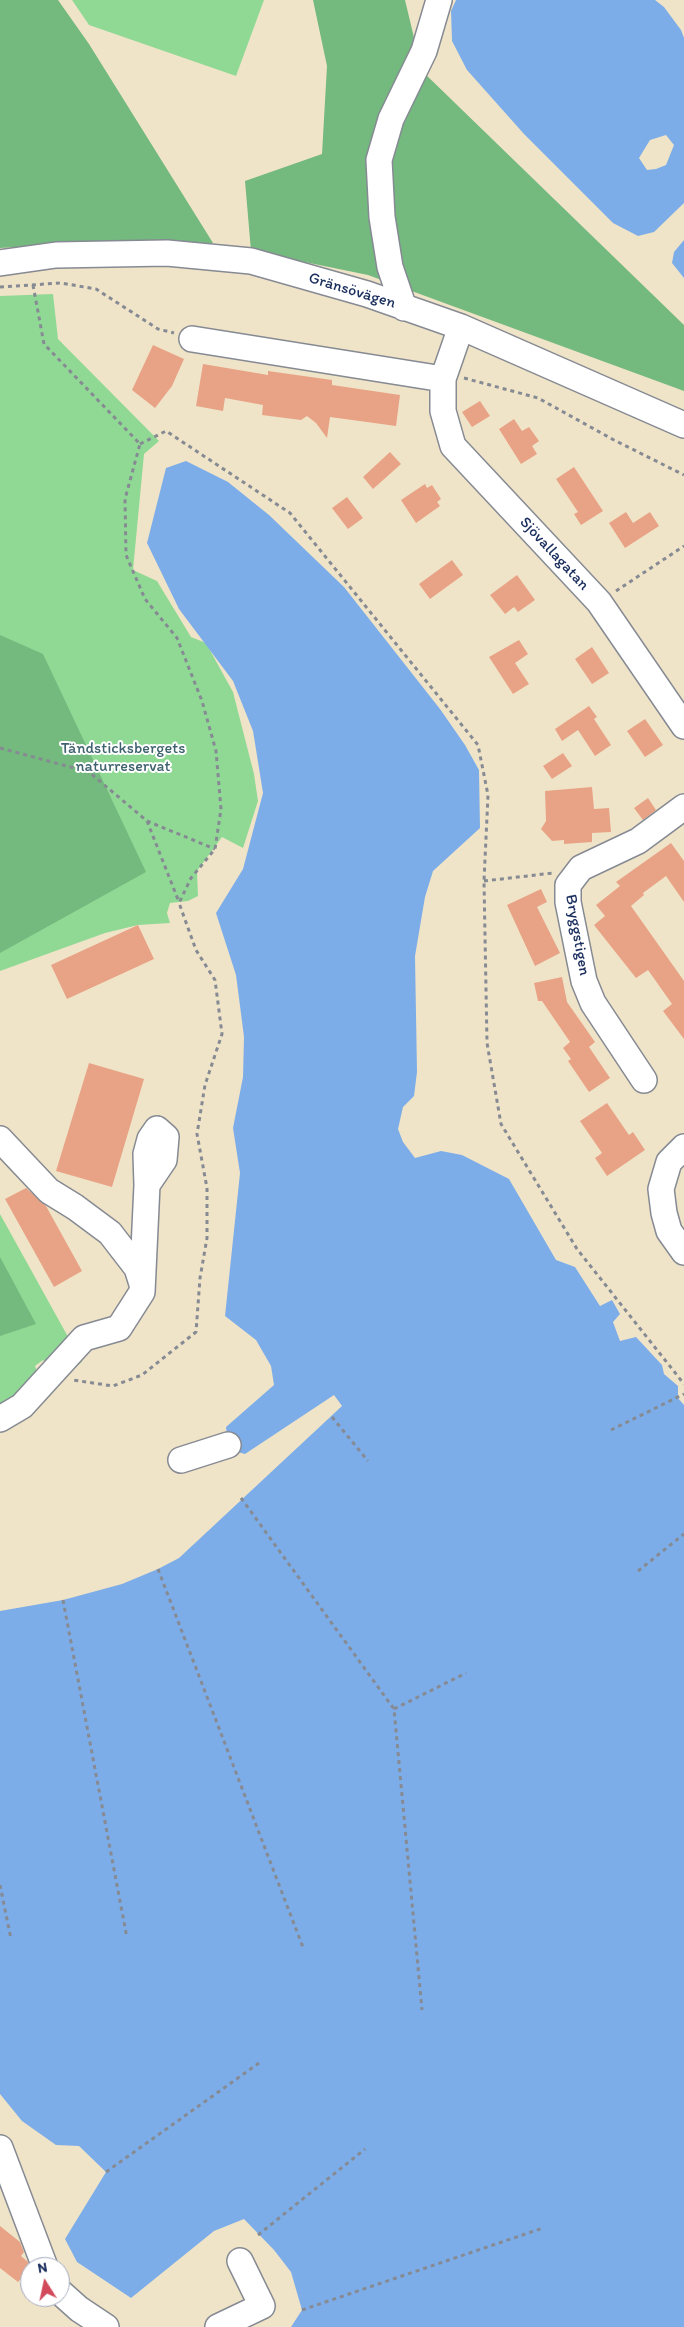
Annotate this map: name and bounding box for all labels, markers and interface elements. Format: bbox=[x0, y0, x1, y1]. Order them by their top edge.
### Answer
street label: Gränsövägen bbox=[306, 269, 398, 313]
street label: Sjövallagatan bbox=[515, 513, 593, 595]
park label: Tändsticksbergets naturreservat bbox=[61, 739, 185, 777]
street label: Bryggstigen bbox=[560, 893, 594, 977]
north arrow bbox=[20, 2257, 70, 2307]
text: N bbox=[36, 2259, 49, 2277]

